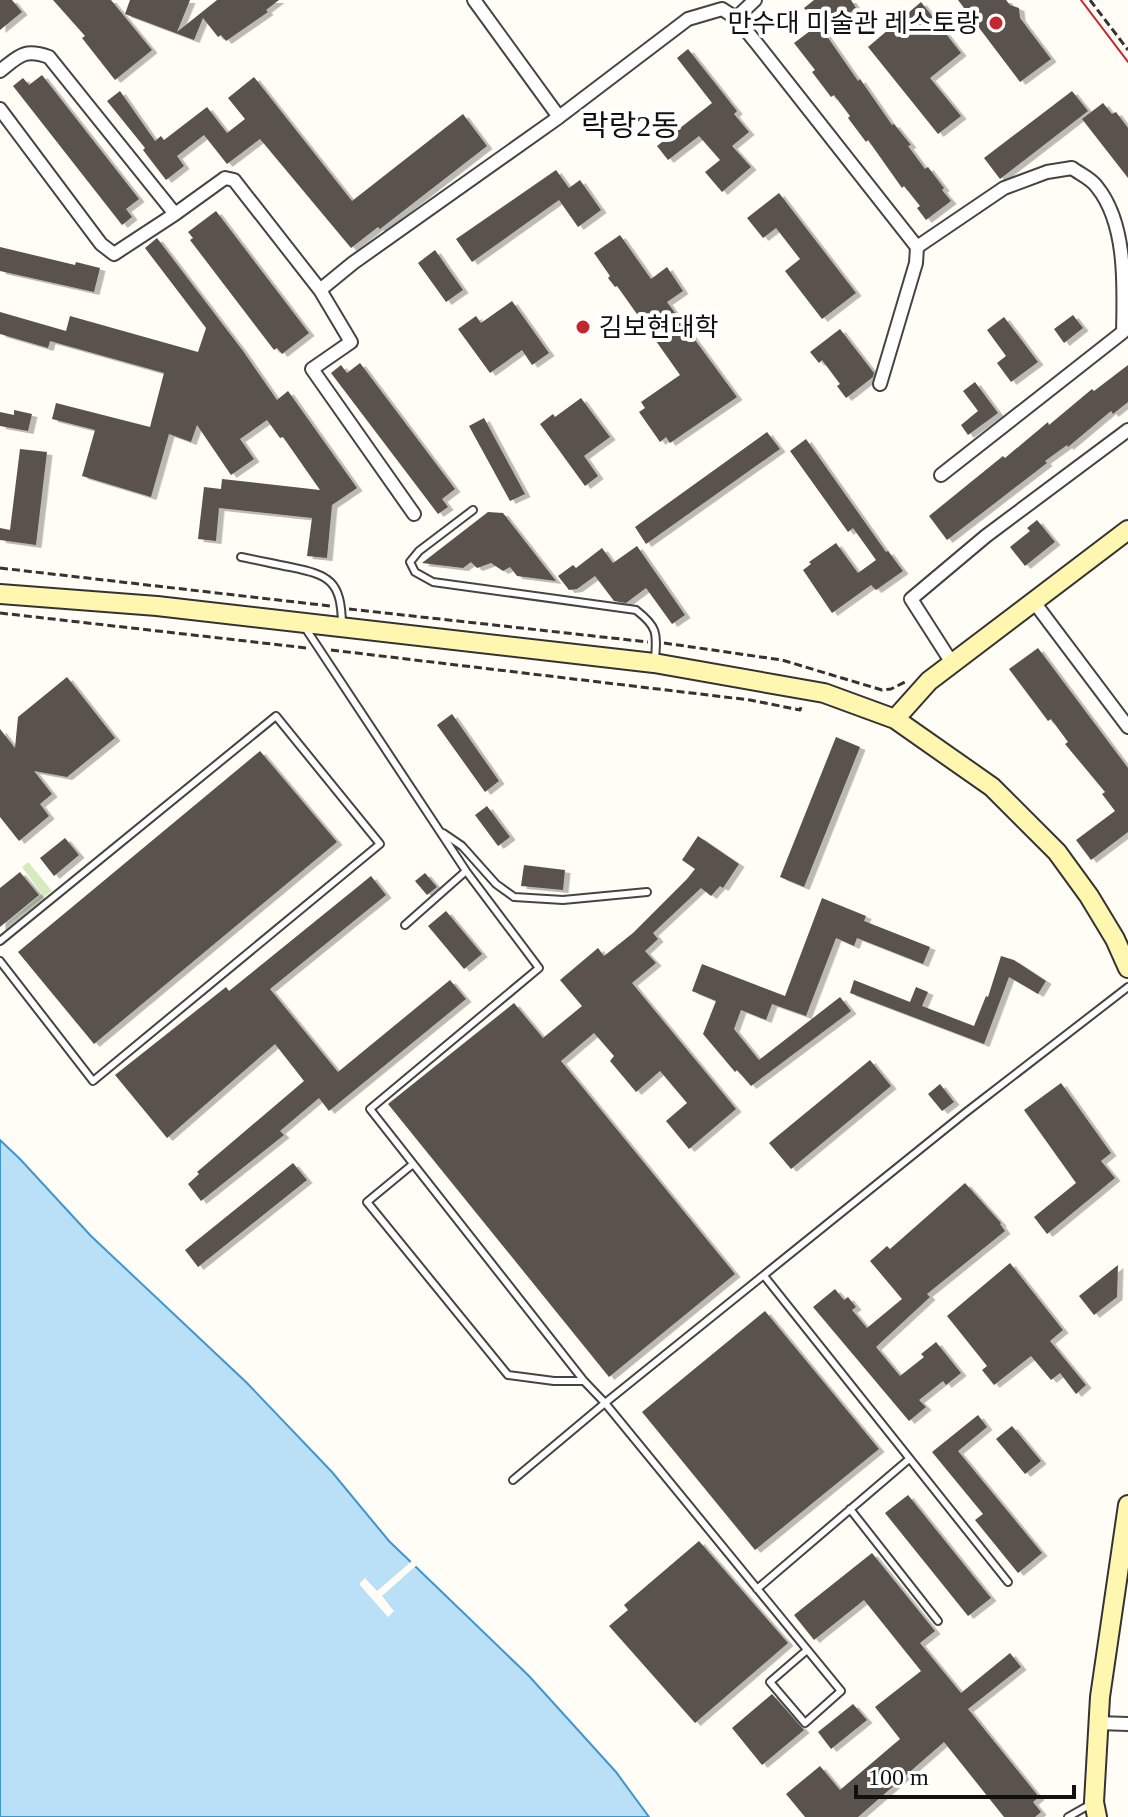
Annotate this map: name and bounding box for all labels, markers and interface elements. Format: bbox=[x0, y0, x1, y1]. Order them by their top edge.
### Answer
place label: 만수대 미술관 레스토랑 bbox=[728, 9, 980, 38]
marker: 만수대 미술관 레스토랑 bbox=[987, 14, 1005, 32]
district label: 락랑2동 bbox=[581, 109, 679, 142]
place label: 김보현대학 bbox=[599, 313, 719, 342]
marker: 김보현대학 bbox=[574, 318, 592, 336]
scale bar bbox=[856, 1749, 1074, 1799]
text: 100 m bbox=[868, 1764, 929, 1790]

